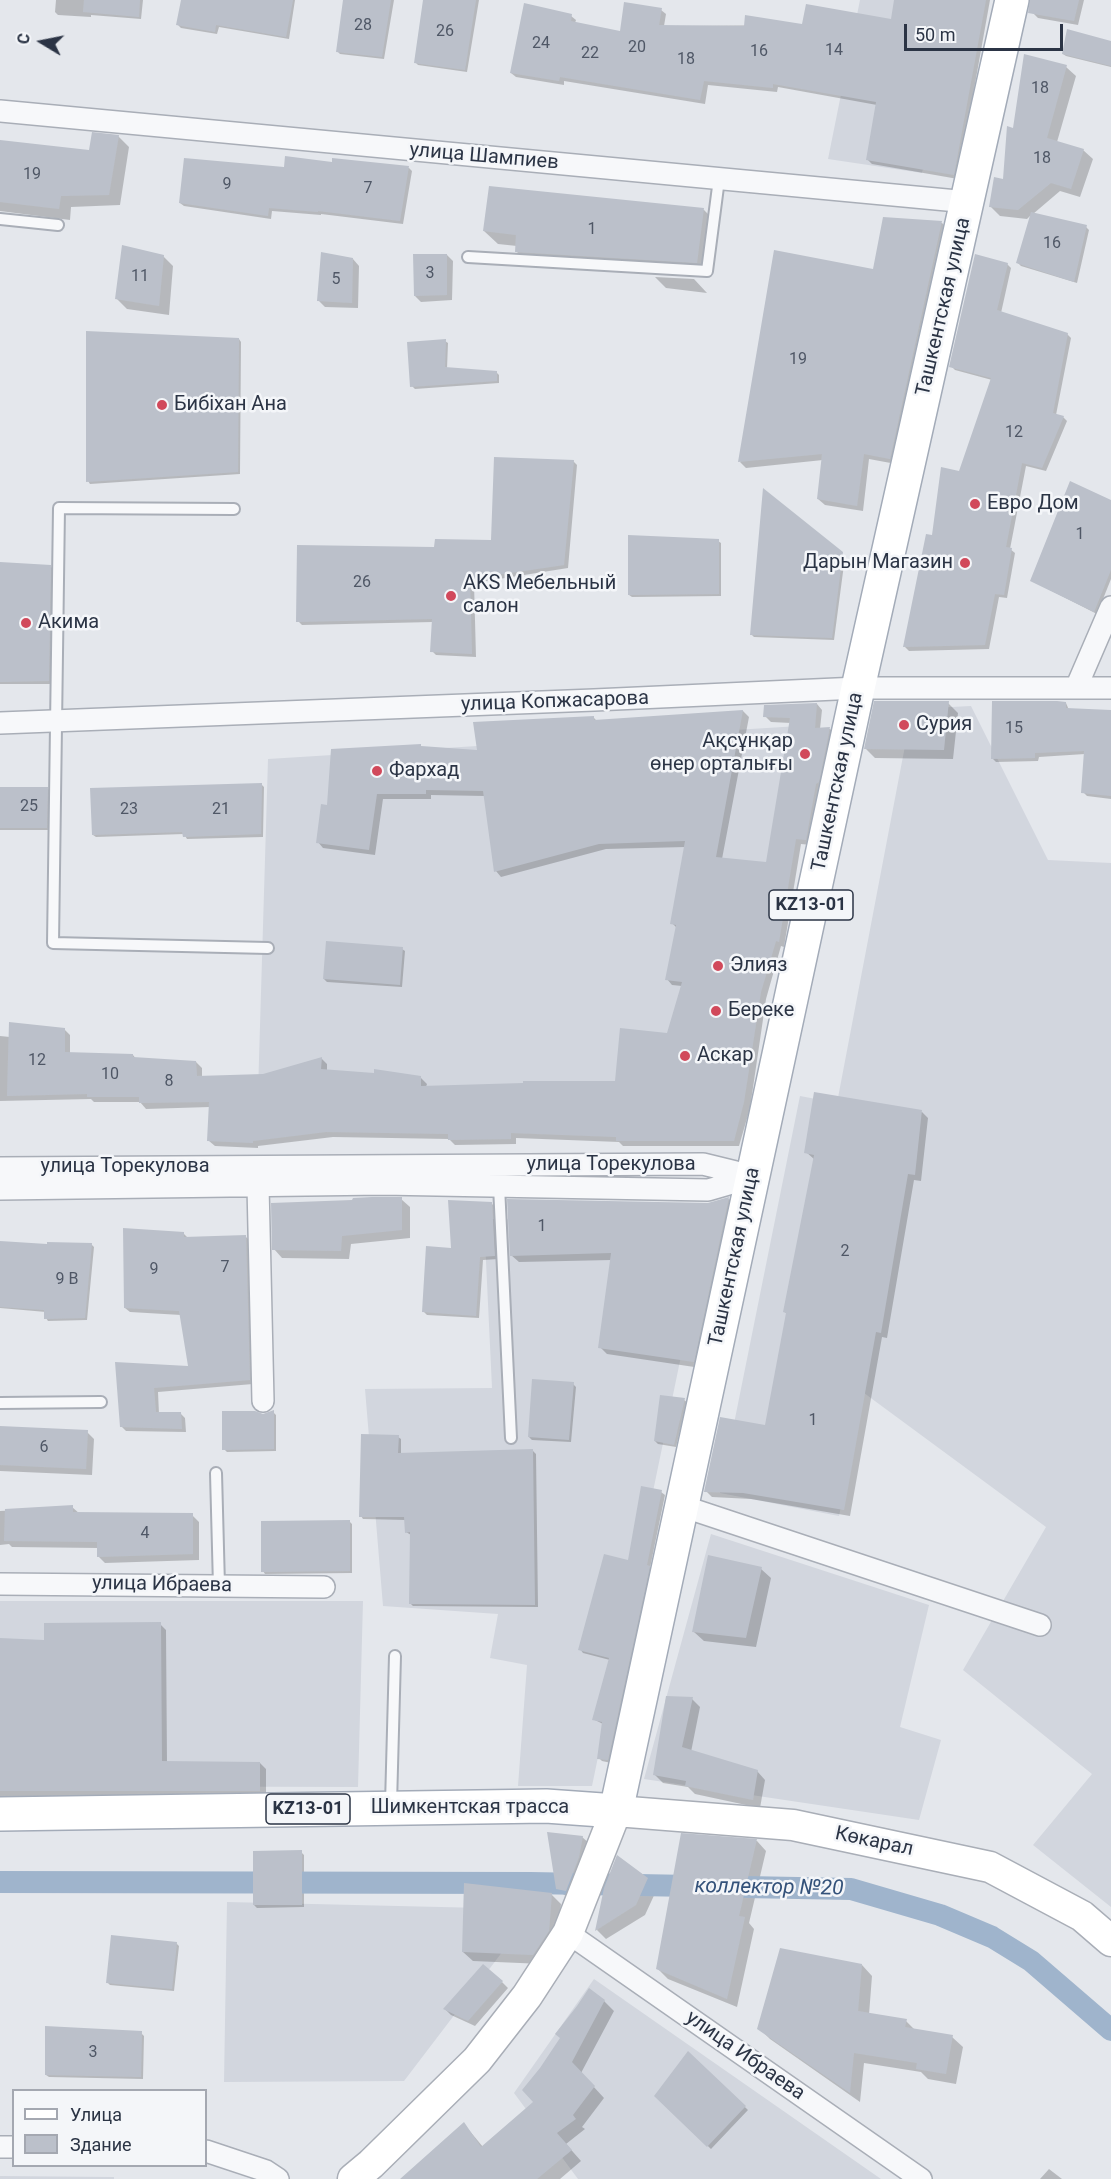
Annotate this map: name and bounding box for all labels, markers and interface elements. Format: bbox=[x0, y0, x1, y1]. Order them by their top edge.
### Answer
north arrow bbox=[12, 12, 72, 72]
scale bar bbox=[907, 12, 1066, 50]
house number: 28 bbox=[354, 16, 372, 36]
house number: 26 bbox=[436, 22, 454, 42]
text: 50 m bbox=[915, 24, 955, 45]
text: С bbox=[14, 32, 34, 46]
house number: 24 bbox=[532, 34, 550, 54]
house number: 20 bbox=[628, 38, 646, 58]
house number: 14 bbox=[825, 41, 843, 61]
house number: 16 bbox=[750, 42, 768, 62]
house number: 22 bbox=[581, 44, 599, 64]
house number: 18 bbox=[677, 50, 695, 70]
house number: 18 bbox=[1031, 79, 1049, 99]
street label: улица Шампиев bbox=[408, 139, 560, 175]
house number: 18 bbox=[1033, 149, 1051, 169]
house number: 19 bbox=[23, 165, 41, 185]
house number: 9 bbox=[223, 175, 231, 195]
house number: 7 bbox=[364, 179, 372, 199]
street label: Ташкентская улица bbox=[912, 215, 976, 399]
house number: 1 bbox=[588, 220, 596, 240]
house number: 16 bbox=[1043, 234, 1061, 254]
house number: 3 bbox=[426, 264, 434, 284]
house number: 11 bbox=[131, 267, 149, 287]
house number: 5 bbox=[332, 270, 340, 290]
house number: 19 bbox=[789, 350, 807, 370]
place label: Бибіхан Ана bbox=[174, 393, 287, 417]
marker: Бибіхан Ана bbox=[155, 398, 169, 412]
house number: 12 bbox=[1005, 423, 1023, 443]
place label: Евро Дом bbox=[987, 492, 1079, 516]
marker: Евро Дом bbox=[968, 497, 982, 511]
house number: 1 bbox=[1076, 525, 1084, 545]
place label: Дарын Магазин bbox=[803, 551, 953, 575]
marker: Дарын Магазин bbox=[958, 556, 972, 570]
place label: AKS Мебельный салон bbox=[463, 572, 616, 619]
house number: 26 bbox=[353, 573, 371, 593]
marker: AKS Мебельный салон bbox=[444, 589, 458, 603]
place label: Акима bbox=[38, 611, 99, 635]
marker: Акима bbox=[19, 616, 33, 630]
street label: улица Копжасарова bbox=[461, 687, 649, 717]
street label: Ташкентская улица bbox=[807, 690, 869, 874]
place label: Сурия bbox=[916, 713, 972, 737]
marker: Сурия bbox=[897, 718, 911, 732]
house number: 15 bbox=[1005, 719, 1023, 739]
place label: Ақсұнқар өнер орталығы bbox=[650, 730, 793, 777]
marker: Ақсұнқар өнер орталығы bbox=[798, 747, 812, 761]
place label: Фархад bbox=[389, 759, 459, 783]
marker: Фархад bbox=[370, 764, 384, 778]
house number: 25 bbox=[20, 797, 38, 817]
house number: 23 bbox=[120, 800, 138, 820]
house number: 21 bbox=[212, 800, 230, 820]
road number: KZ13-01 bbox=[769, 890, 853, 920]
place label: Элияз bbox=[730, 954, 788, 978]
marker: Элияз bbox=[711, 959, 725, 973]
place label: Береке bbox=[728, 999, 794, 1023]
marker: Береке bbox=[709, 1004, 723, 1018]
place label: Аскар bbox=[697, 1044, 753, 1068]
marker: Аскар bbox=[678, 1049, 692, 1063]
house number: 12 bbox=[28, 1051, 46, 1071]
house number: 10 bbox=[101, 1065, 119, 1085]
house number: 8 bbox=[165, 1072, 173, 1092]
street label: улица Торекулова bbox=[526, 1153, 696, 1177]
street label: улица Торекулова bbox=[40, 1155, 210, 1179]
street label: Ташкентская улица bbox=[704, 1165, 766, 1349]
house number: 1 bbox=[538, 1217, 546, 1237]
house number: 2 bbox=[841, 1242, 849, 1262]
house number: 7 bbox=[221, 1258, 229, 1278]
house number: 9 bbox=[150, 1260, 158, 1280]
house number: 9 В bbox=[56, 1270, 78, 1290]
house number: 1 bbox=[809, 1411, 817, 1431]
house number: 6 bbox=[40, 1438, 48, 1458]
house number: 4 bbox=[141, 1524, 149, 1544]
street label: улица Ибраева bbox=[92, 1572, 232, 1598]
road number: KZ13-01 bbox=[266, 1794, 350, 1824]
street label: Шимкентская трасса bbox=[371, 1796, 569, 1820]
street label: Көкарал bbox=[833, 1822, 915, 1862]
water label: коллектор №20 bbox=[694, 1874, 844, 1902]
street label: улица Ибраева bbox=[681, 2006, 809, 2106]
house number: 3 bbox=[89, 2043, 97, 2063]
legend bbox=[12, 2089, 207, 2167]
text: Улица bbox=[70, 2104, 122, 2125]
text: Здание bbox=[70, 2134, 132, 2155]

